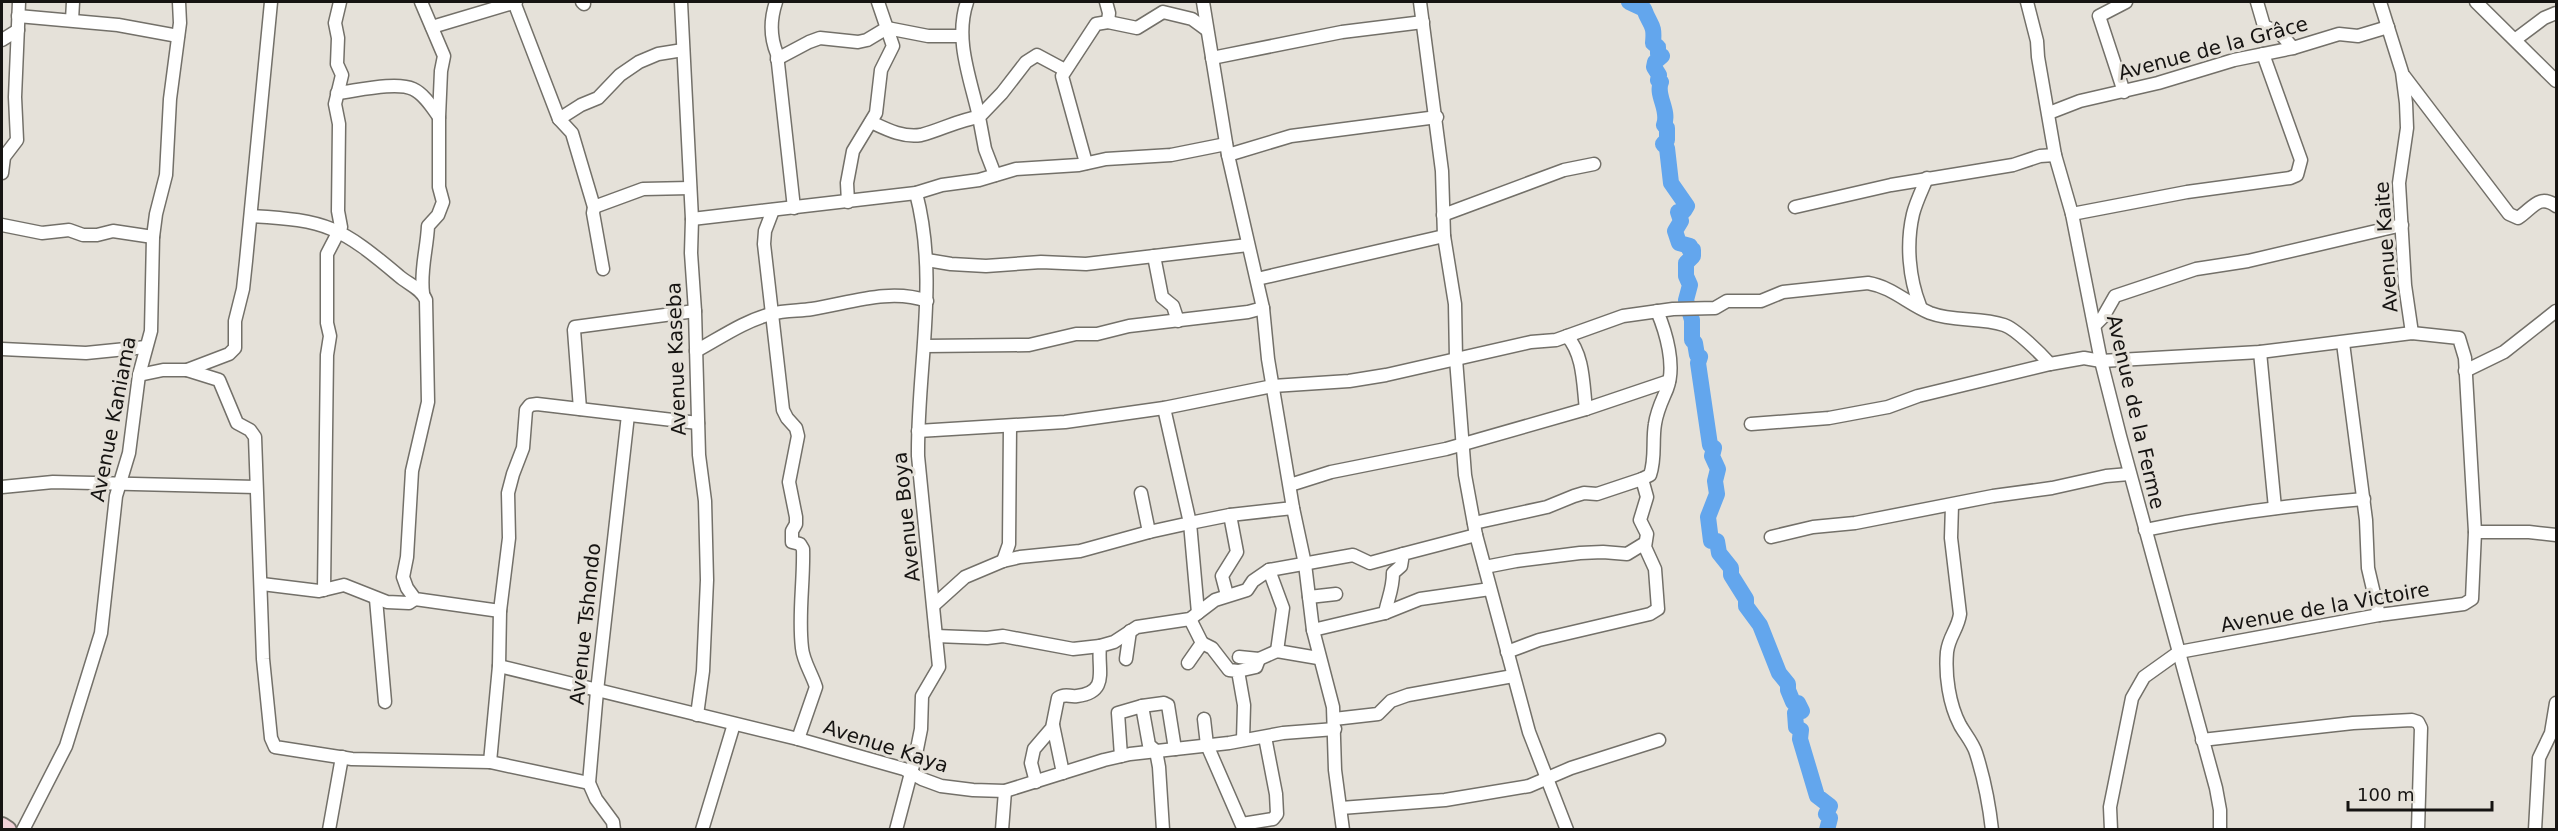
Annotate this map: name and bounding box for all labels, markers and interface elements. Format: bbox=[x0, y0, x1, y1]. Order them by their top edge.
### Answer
street label: Avenue de la Grâce bbox=[2115, 11, 2311, 85]
street label: Avenue Kaite bbox=[2369, 181, 2403, 313]
street label: Avenue Kaseba bbox=[661, 282, 691, 436]
street label: Avenue de la Ferme bbox=[2102, 313, 2170, 511]
street label: Avenue Kaniama bbox=[85, 334, 141, 504]
street label: Avenue Boya bbox=[887, 451, 925, 583]
street label: Avenue Tshondo bbox=[565, 542, 605, 706]
street label: Avenue de la Victoire bbox=[2219, 577, 2431, 637]
street label: Avenue Kaya bbox=[821, 715, 951, 777]
scale bar bbox=[2348, 774, 2492, 812]
text: 100 m bbox=[2357, 784, 2415, 805]

